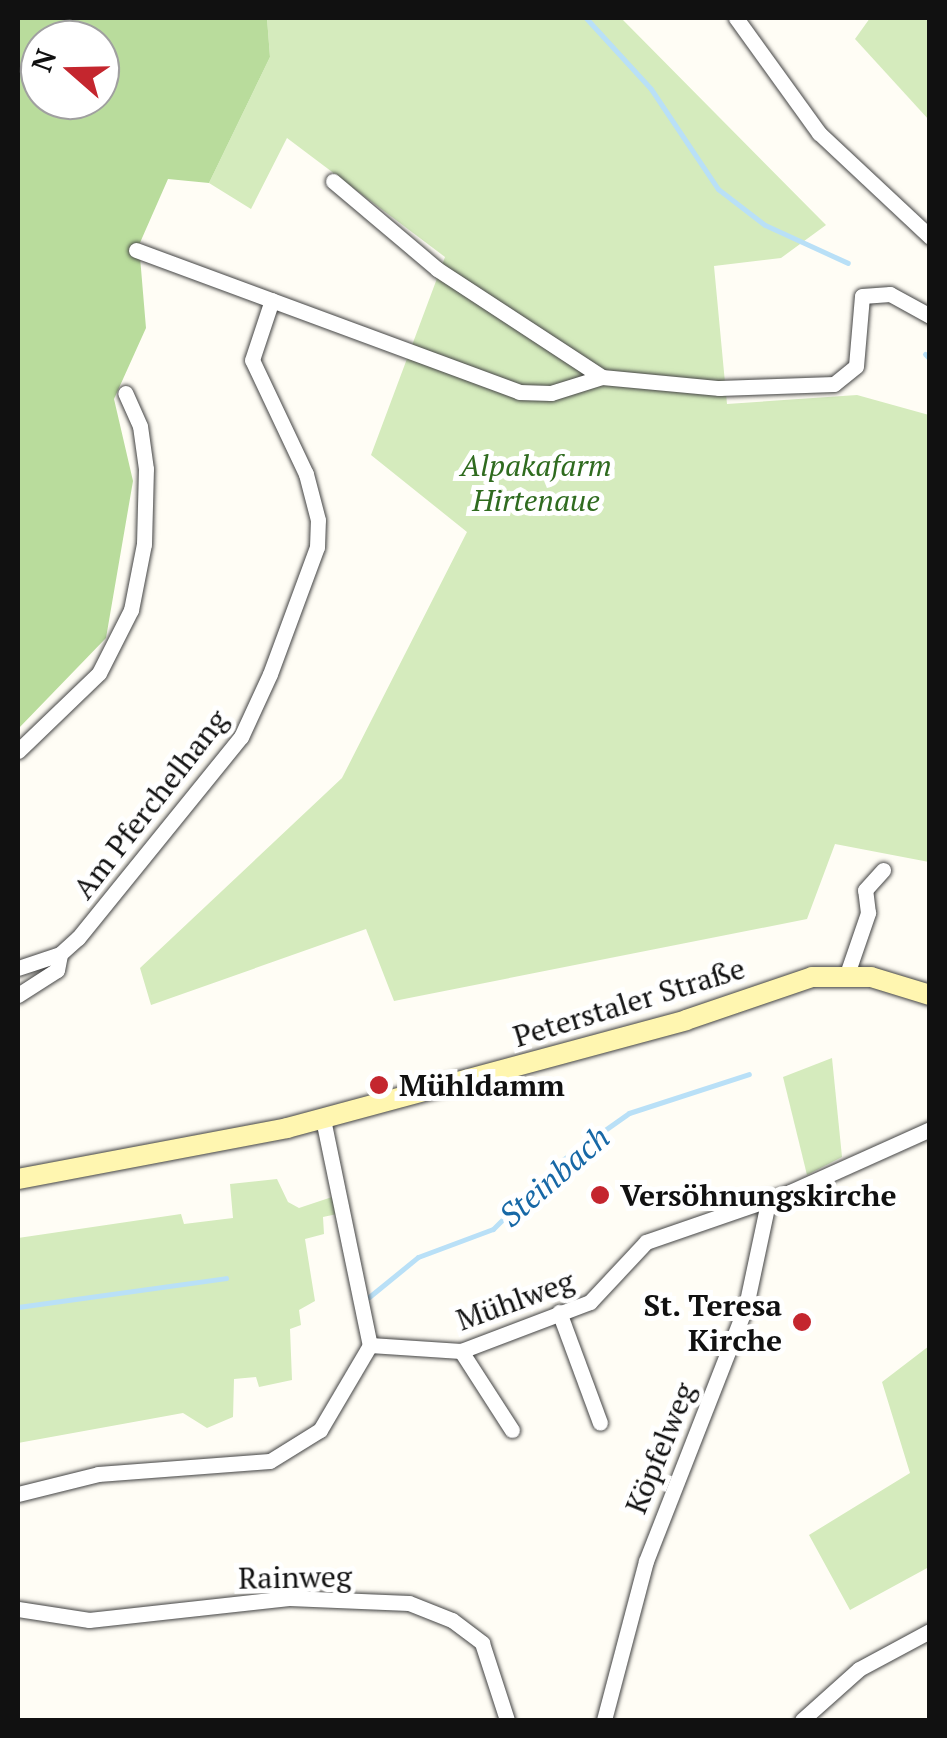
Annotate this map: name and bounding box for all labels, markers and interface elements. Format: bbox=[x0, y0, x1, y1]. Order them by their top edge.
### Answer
north arrow bbox=[20, 20, 120, 120]
text: N bbox=[22, 44, 64, 77]
park label: Alpakafarm Hirtenaue bbox=[460, 447, 612, 518]
street label: Am Pferchelhang bbox=[65, 702, 235, 906]
street label: Peterstaler Straße bbox=[509, 950, 749, 1054]
place label: Mühldamm bbox=[399, 1067, 565, 1103]
marker: Mühldamm bbox=[368, 1074, 390, 1096]
water label: Steinbach bbox=[491, 1118, 617, 1234]
place label: Versöhnungskirche bbox=[620, 1177, 897, 1213]
marker: Versöhnungskirche bbox=[589, 1184, 611, 1206]
street label: Mühlweg bbox=[451, 1262, 579, 1338]
place label: St. Teresa Kirche bbox=[643, 1287, 782, 1358]
marker: St. Teresa Kirche bbox=[791, 1311, 813, 1333]
street label: Köpfelweg bbox=[618, 1377, 702, 1519]
street label: Rainweg bbox=[238, 1558, 352, 1596]

